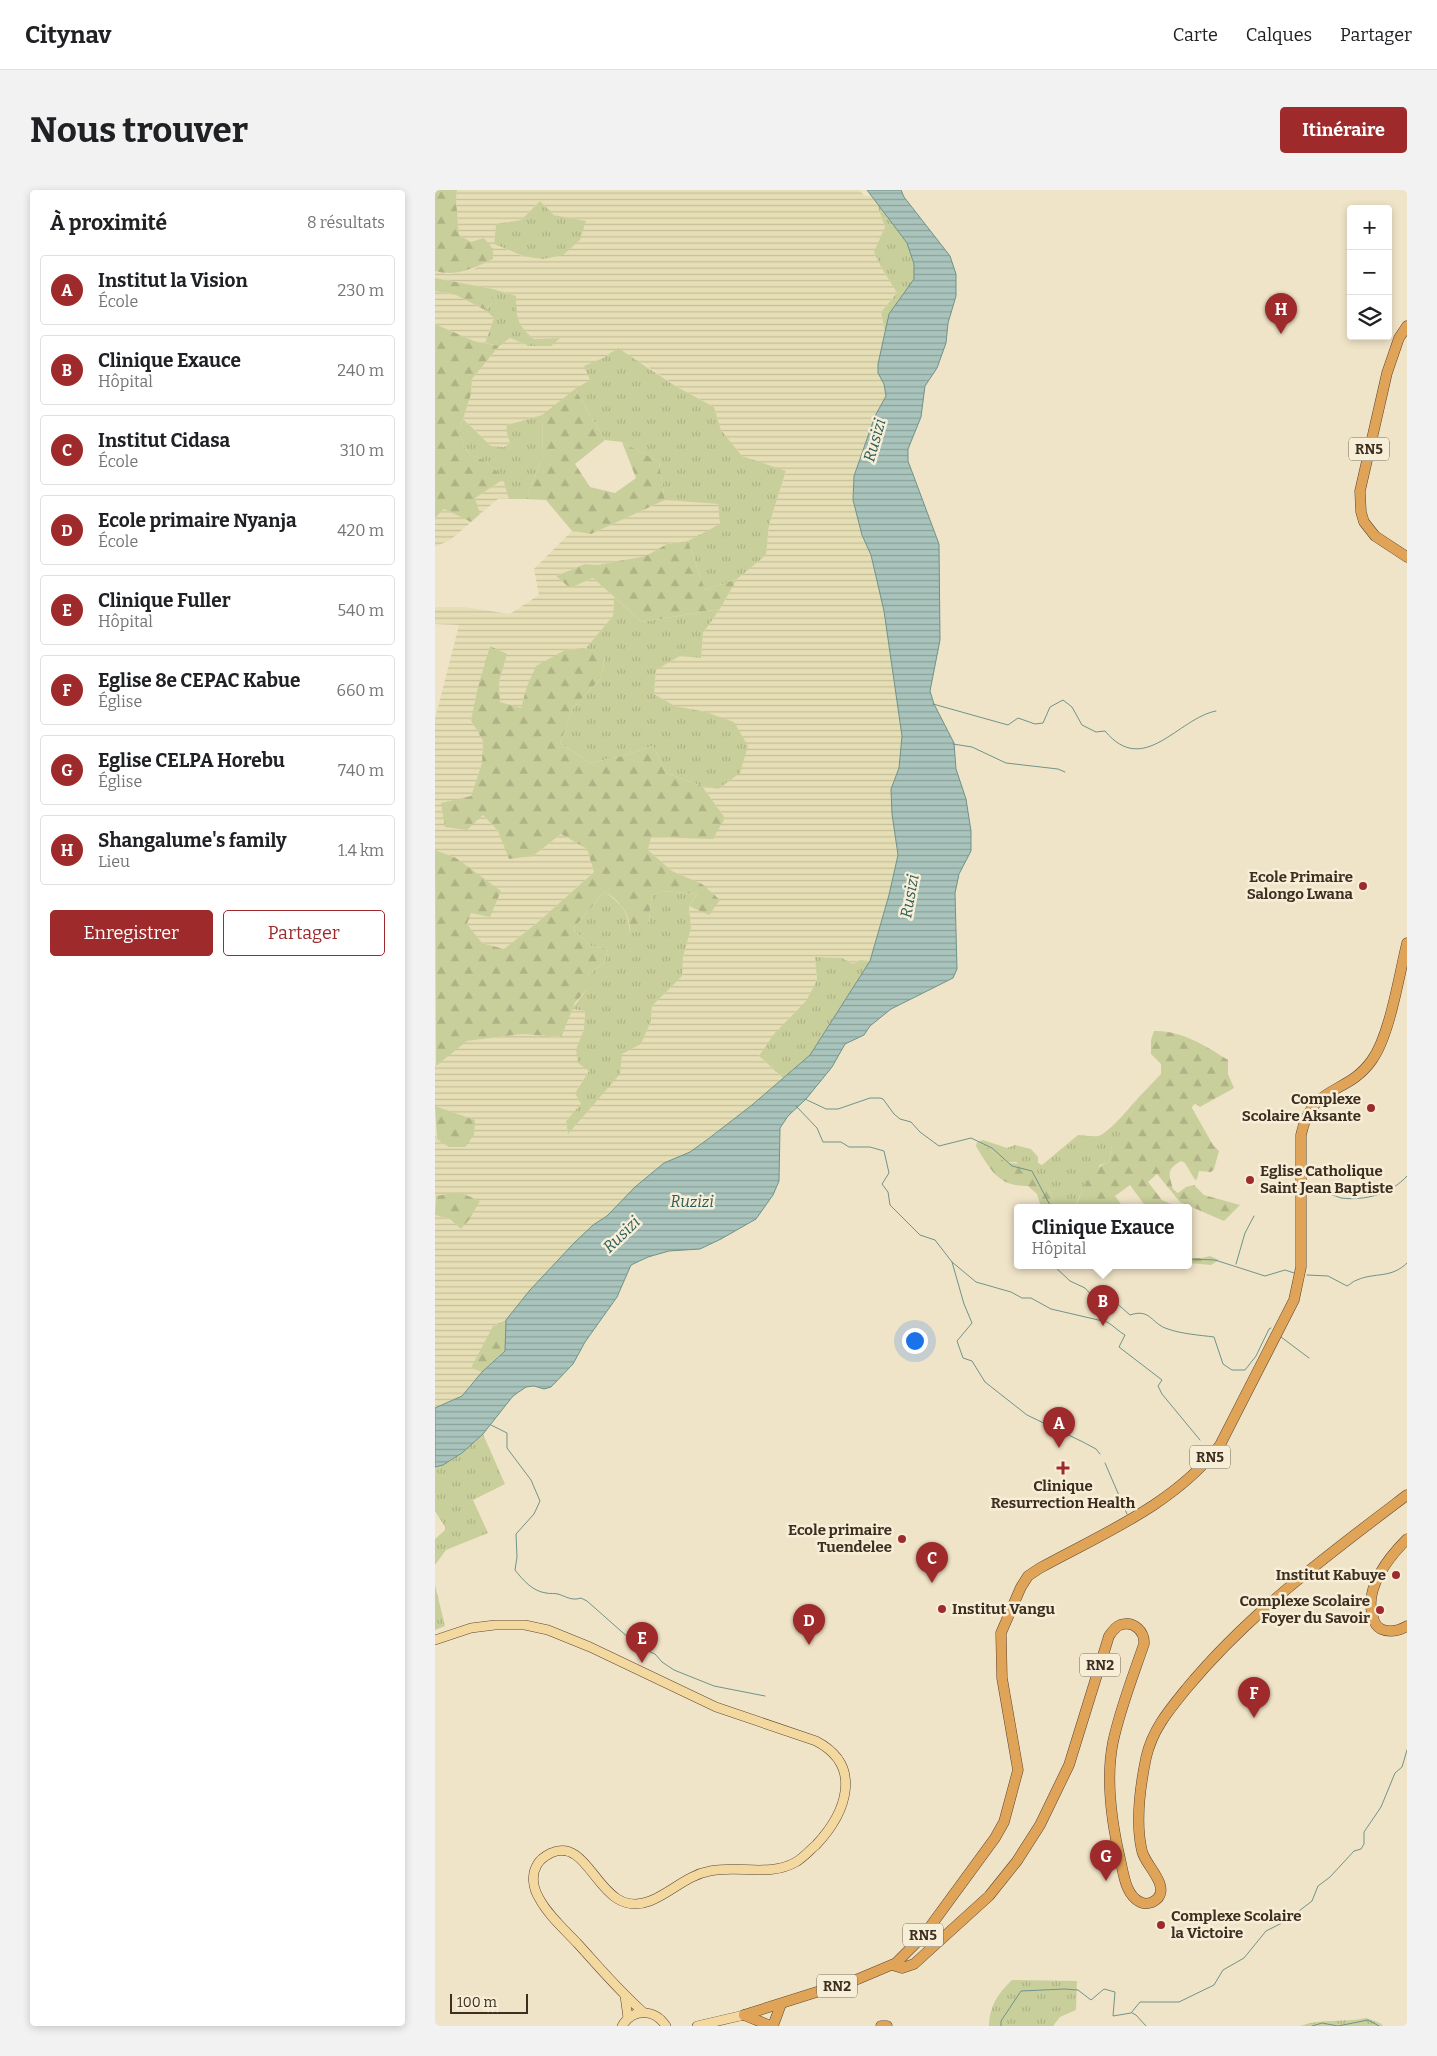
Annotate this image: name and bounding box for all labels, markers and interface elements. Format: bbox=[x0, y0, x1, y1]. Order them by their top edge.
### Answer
text: Citynav bbox=[25, 21, 111, 49]
text: Carte bbox=[1173, 24, 1218, 46]
text: Calques bbox=[1246, 24, 1312, 46]
text: Partager bbox=[1340, 24, 1412, 46]
button: Itinéraire bbox=[1280, 107, 1407, 153]
text: Nous trouver bbox=[30, 109, 248, 151]
map controls bbox=[1347, 205, 1392, 340]
button: + bbox=[1347, 205, 1392, 250]
text: À proximité bbox=[50, 210, 167, 236]
text: 8 résultats bbox=[307, 213, 385, 232]
button: − bbox=[1347, 250, 1392, 295]
text: Institut la Vision bbox=[98, 269, 248, 292]
text: A bbox=[61, 281, 73, 300]
text: 230 m bbox=[337, 281, 384, 300]
text: École bbox=[98, 292, 138, 311]
pin: H bbox=[1265, 293, 1297, 334]
button: layers bbox=[1347, 295, 1392, 340]
text: Clinique Exauce bbox=[98, 349, 241, 372]
text: B bbox=[62, 361, 72, 380]
text: 240 m bbox=[337, 361, 384, 380]
text: Hôpital bbox=[98, 372, 153, 391]
water label: Rusizi bbox=[859, 416, 890, 464]
text: Institut Cidasa bbox=[98, 429, 230, 452]
road number: RN5 bbox=[1349, 438, 1389, 460]
text: C bbox=[62, 441, 72, 460]
text: 310 m bbox=[340, 441, 384, 460]
text: École bbox=[98, 452, 138, 471]
text: Ecole primaire Nyanja bbox=[98, 509, 297, 532]
text: D bbox=[61, 521, 73, 540]
text: 420 m bbox=[337, 521, 384, 540]
text: École bbox=[98, 532, 138, 551]
text: Clinique Fuller bbox=[98, 589, 231, 612]
text: E bbox=[62, 601, 72, 620]
text: 540 m bbox=[337, 601, 384, 620]
text: Hôpital bbox=[98, 612, 153, 631]
text: Eglise 8e CEPAC Kabue bbox=[98, 669, 300, 692]
text: F bbox=[63, 681, 72, 700]
text: 660 m bbox=[336, 681, 384, 700]
text: Église bbox=[98, 692, 142, 711]
text: Eglise CELPA Horebu bbox=[98, 749, 285, 772]
text: G bbox=[61, 761, 73, 780]
text: 740 m bbox=[338, 761, 384, 780]
text: Église bbox=[98, 772, 142, 791]
text: Shangalume's family bbox=[98, 829, 287, 852]
text: H bbox=[61, 841, 73, 860]
text: 1.4 km bbox=[338, 841, 384, 860]
text: Lieu bbox=[98, 852, 130, 871]
place label: Ecole Primaire Salongo Lwana bbox=[1247, 868, 1354, 903]
water label: Rusizi bbox=[896, 872, 923, 919]
marker: Ecole Primaire Salongo Lwana bbox=[1357, 880, 1369, 892]
button: Enregistrer bbox=[50, 910, 213, 956]
button: Partager bbox=[223, 910, 385, 956]
place label: Complexe Scolaire Aksante bbox=[1242, 1090, 1361, 1125]
marker: Complexe Scolaire Aksante bbox=[1365, 1102, 1377, 1114]
place label: Eglise Catholique Saint Jean Baptiste bbox=[1260, 1162, 1393, 1197]
marker: Eglise Catholique Saint Jean Baptiste bbox=[1244, 1174, 1256, 1186]
water label: Ruzizi bbox=[670, 1192, 714, 1211]
popup bbox=[1014, 1204, 1192, 1269]
water label: Rusizi bbox=[599, 1212, 644, 1256]
text: Clinique Exauce bbox=[1031, 1216, 1175, 1239]
text: Hôpital bbox=[1031, 1239, 1086, 1258]
pin: B bbox=[1087, 1285, 1119, 1326]
your location bbox=[902, 1328, 928, 1354]
pin: A bbox=[1043, 1407, 1075, 1448]
road number: RN5 bbox=[1190, 1446, 1230, 1468]
marker: Clinique Resurrection Health bbox=[1056, 1461, 1070, 1475]
place label: Clinique Resurrection Health bbox=[991, 1477, 1136, 1512]
place label: Ecole primaire Tuendelee bbox=[788, 1521, 892, 1556]
marker: Ecole primaire Tuendelee bbox=[896, 1533, 908, 1545]
pin: C bbox=[916, 1542, 948, 1583]
place label: Institut Kabuye bbox=[1276, 1566, 1386, 1584]
marker: Institut Kabuye bbox=[1390, 1569, 1402, 1581]
place label: Complexe Scolaire Foyer du Savoir bbox=[1239, 1592, 1370, 1627]
place label: Institut Vangu bbox=[952, 1600, 1056, 1618]
marker: Institut Vangu bbox=[936, 1603, 948, 1615]
pin: D bbox=[793, 1604, 825, 1645]
marker: Complexe Scolaire Foyer du Savoir bbox=[1374, 1604, 1386, 1616]
pin: E bbox=[626, 1622, 658, 1663]
road number: RN2 bbox=[1080, 1654, 1120, 1676]
pin: F bbox=[1238, 1677, 1270, 1718]
pin: G bbox=[1090, 1840, 1122, 1881]
place label: Complexe Scolaire la Victoire bbox=[1171, 1907, 1302, 1942]
marker: Complexe Scolaire la Victoire bbox=[1155, 1919, 1167, 1931]
road number: RN5 bbox=[903, 1924, 943, 1946]
road number: RN2 bbox=[817, 1974, 857, 1998]
scale bar bbox=[450, 1991, 527, 2014]
text: 100 m bbox=[457, 1994, 497, 2011]

